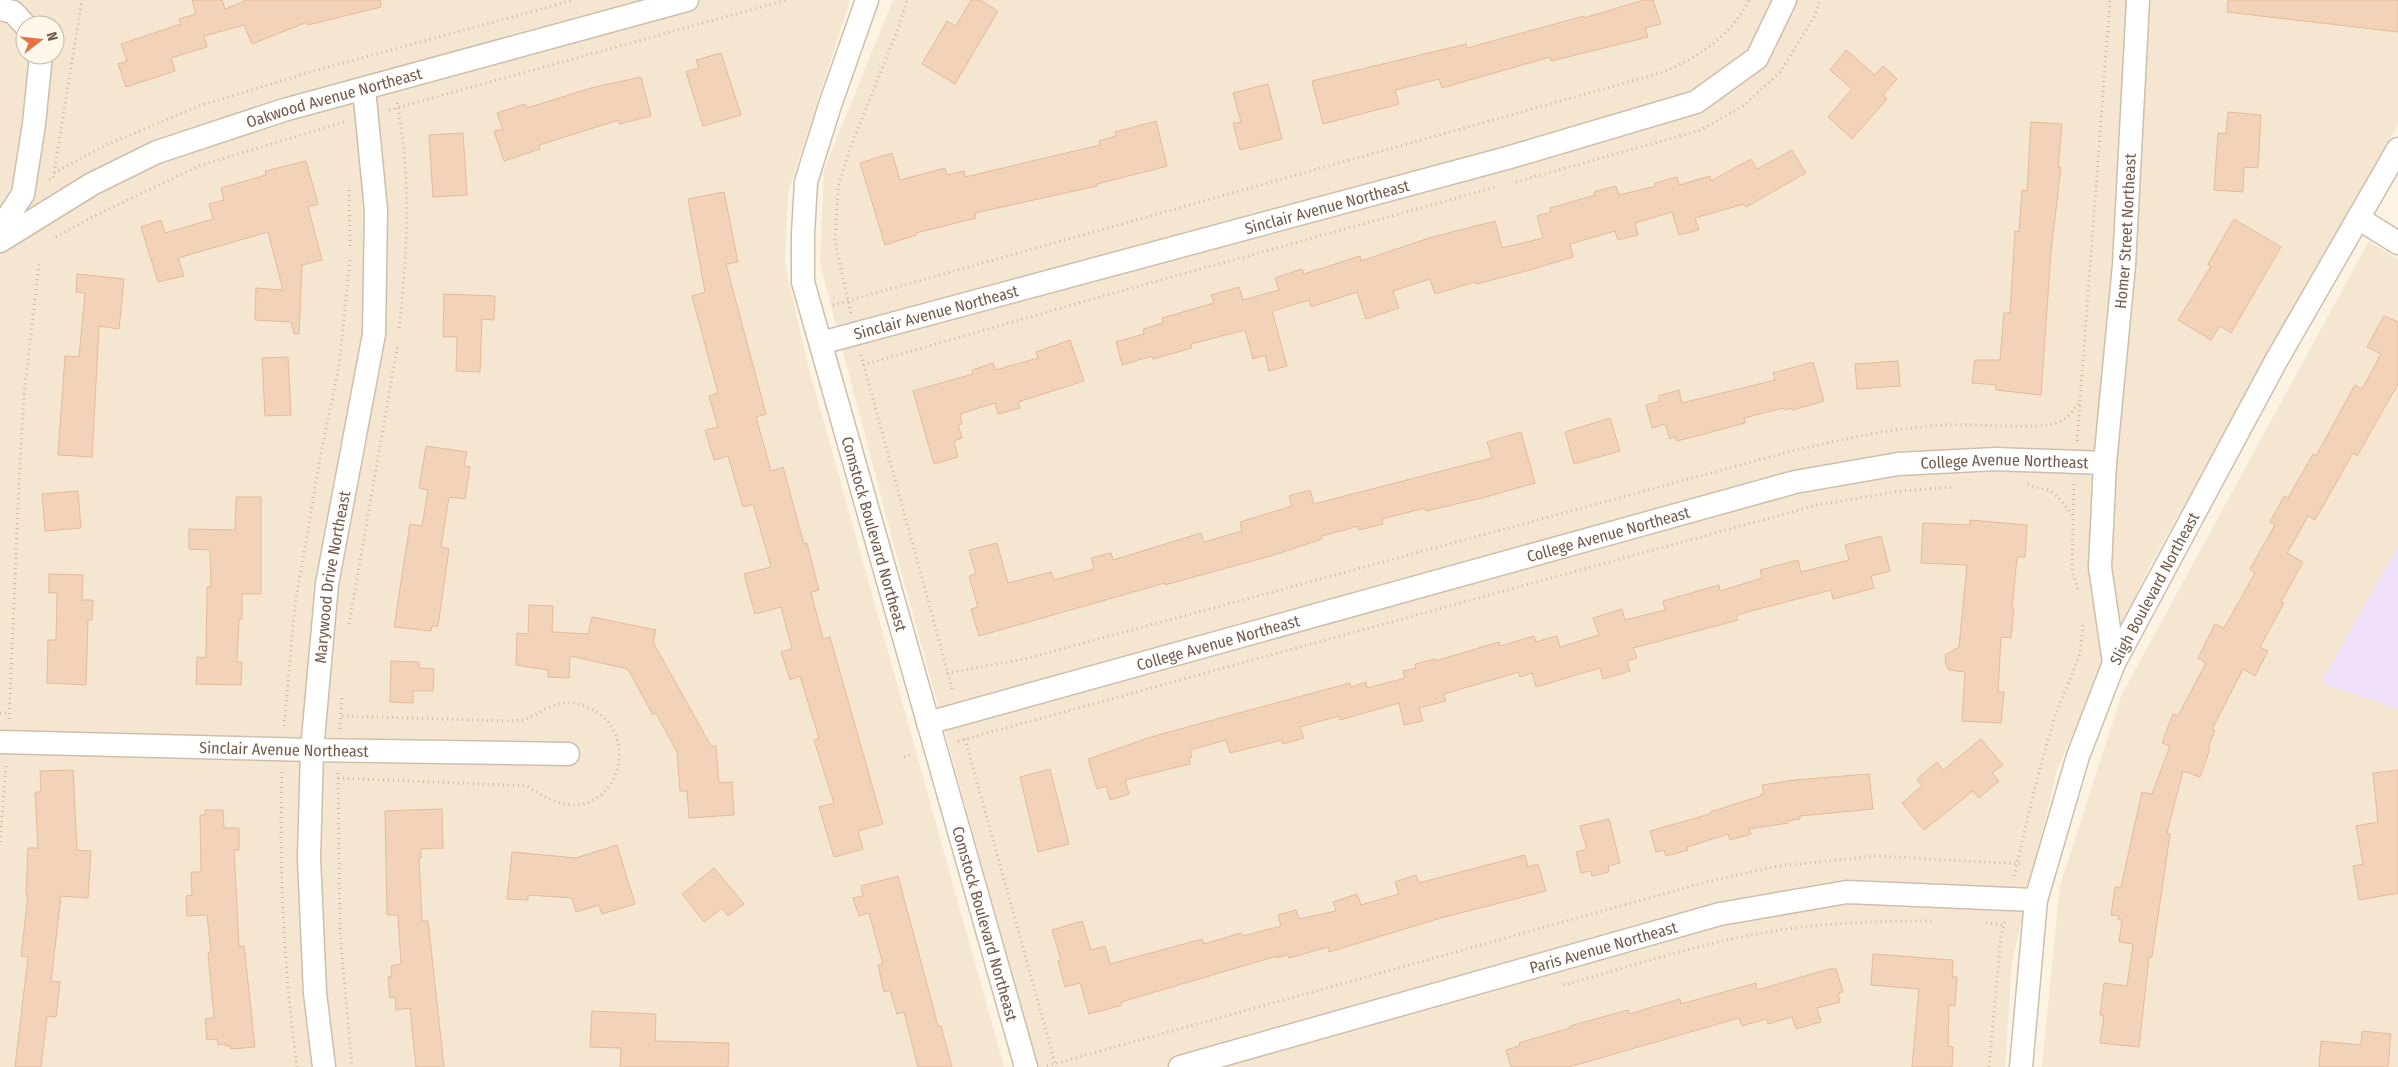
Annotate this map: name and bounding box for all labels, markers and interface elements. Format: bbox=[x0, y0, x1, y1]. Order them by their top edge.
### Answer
north arrow bbox=[15, 15, 65, 65]
text: N bbox=[43, 30, 61, 43]
street label: Oakwood Avenue Northeast bbox=[244, 63, 425, 131]
street label: Homer Street Northeast bbox=[2110, 152, 2139, 310]
street label: Sinclair Avenue Northeast bbox=[1243, 175, 1412, 238]
street label: Sinclair Avenue Northeast bbox=[852, 281, 1021, 343]
street label: Comstock Boulevard Northeast bbox=[838, 434, 911, 634]
street label: College Avenue Northeast bbox=[1920, 449, 2090, 472]
street label: Marywood Drive Northeast bbox=[310, 488, 354, 664]
street label: College Avenue Northeast bbox=[1525, 502, 1693, 566]
street label: Sligh Boulevard Northeast bbox=[2105, 508, 2203, 668]
street label: College Avenue Northeast bbox=[1134, 610, 1302, 674]
street label: Sinclair Avenue Northeast bbox=[199, 738, 370, 760]
street label: Comstock Boulevard Northeast bbox=[949, 824, 1022, 1024]
street label: Paris Avenue Northeast bbox=[1527, 917, 1680, 977]

